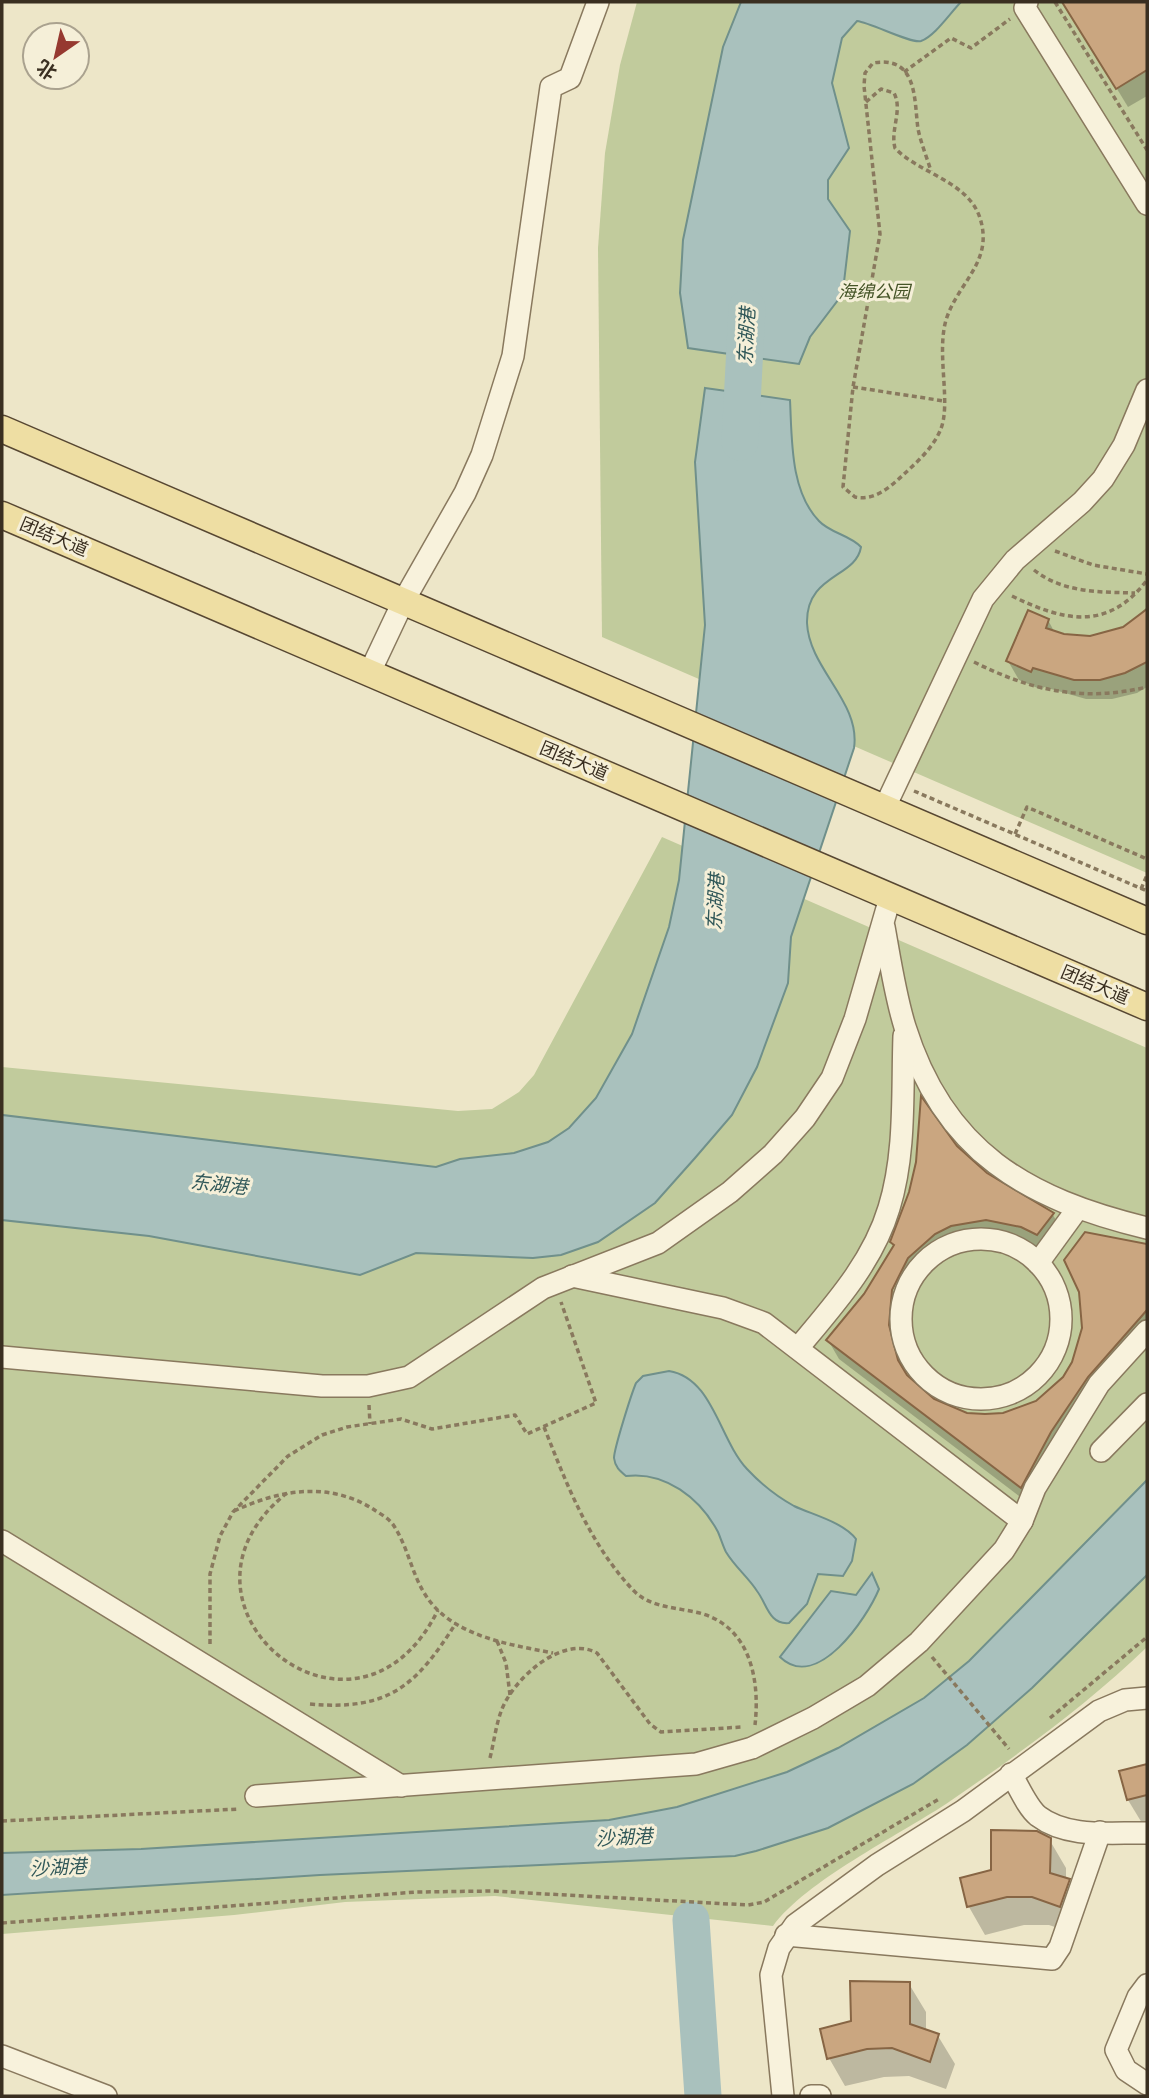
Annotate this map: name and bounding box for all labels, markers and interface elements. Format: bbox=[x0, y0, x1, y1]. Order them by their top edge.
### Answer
north arrow bbox=[21, 21, 91, 91]
text: 北 bbox=[32, 55, 61, 85]
park label: 海绵公园 bbox=[838, 281, 913, 303]
water label: 东湖港 bbox=[734, 304, 760, 365]
street label: 团结大道 bbox=[17, 513, 91, 561]
street label: 团结大道 bbox=[537, 737, 611, 785]
water label: 东湖港 bbox=[703, 870, 729, 931]
street label: 团结大道 bbox=[1058, 961, 1132, 1009]
water label: 东湖港 bbox=[189, 1170, 251, 1199]
water label: 沙湖港 bbox=[595, 1824, 656, 1850]
water label: 沙湖港 bbox=[29, 1854, 90, 1880]

